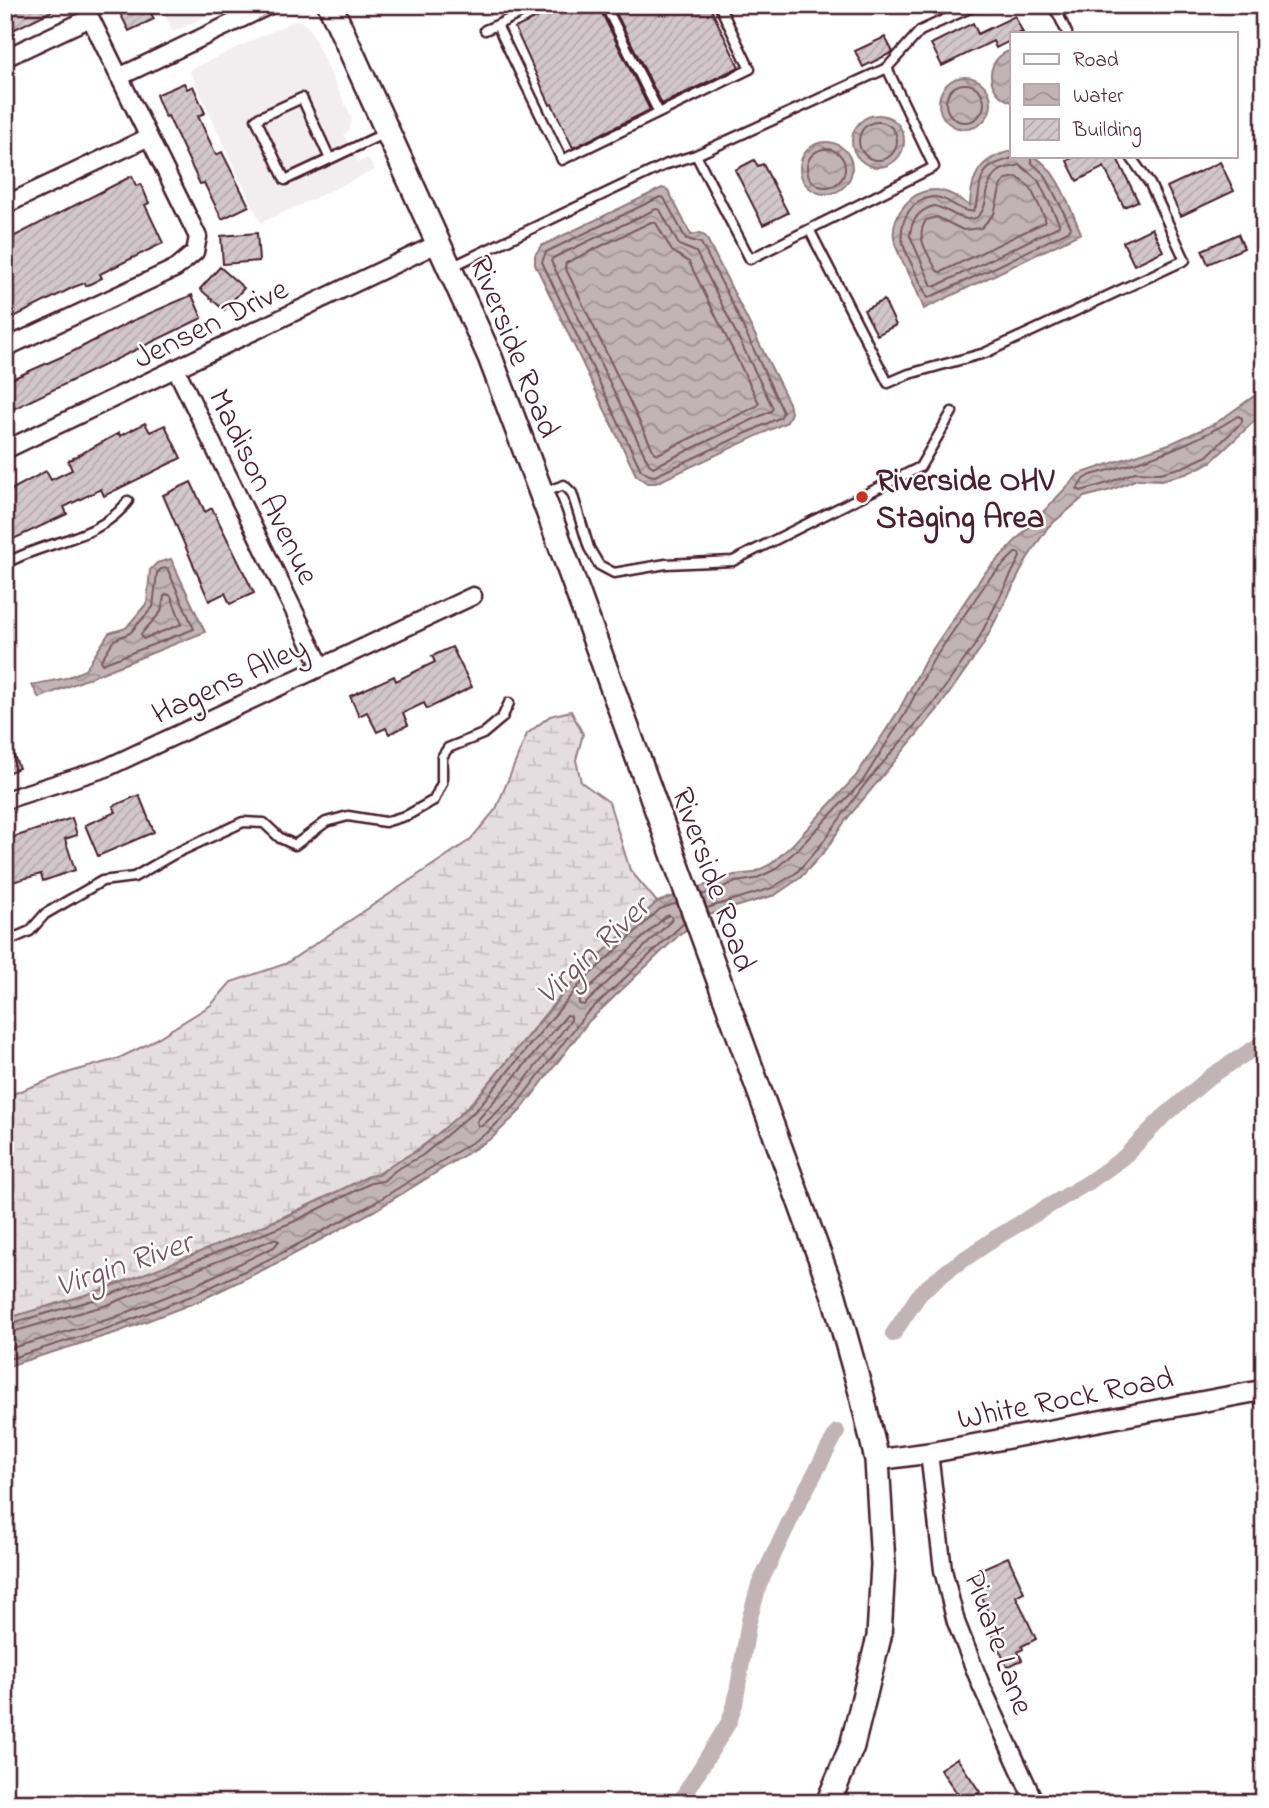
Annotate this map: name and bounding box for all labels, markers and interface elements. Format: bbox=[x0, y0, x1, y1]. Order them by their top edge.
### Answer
legend bbox=[1010, 32, 1238, 158]
text: Road bbox=[1073, 46, 1119, 76]
text: Water bbox=[1073, 82, 1124, 112]
text: Building bbox=[1072, 116, 1142, 148]
street label: Riverside Road bbox=[455, 249, 571, 446]
street label: Jensen Drive bbox=[126, 267, 297, 383]
street label: Madison Avenue bbox=[194, 382, 330, 594]
place label: Riverside OHV Staging Area bbox=[876, 459, 1055, 544]
marker: Riverside OHV Staging Area bbox=[854, 489, 870, 505]
street label: Hagens Alley bbox=[145, 626, 316, 739]
street label: Riverside Road bbox=[657, 781, 767, 979]
water label: Virgin River bbox=[526, 884, 665, 1018]
water label: Virgin River bbox=[50, 1219, 203, 1312]
street label: White Rock Road bbox=[954, 1356, 1178, 1444]
street label: Piuate Lane bbox=[949, 1565, 1045, 1722]

